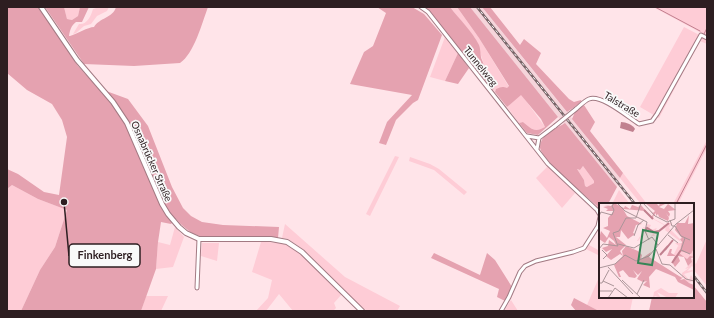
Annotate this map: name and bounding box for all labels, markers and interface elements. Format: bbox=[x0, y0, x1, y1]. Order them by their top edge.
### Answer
street label: Tunnelweg bbox=[461, 44, 501, 88]
street label: Talstraße bbox=[602, 89, 642, 119]
street label: Osnabrücker Straße bbox=[129, 119, 175, 203]
inset map bbox=[599, 203, 694, 298]
callout: Finkenberg bbox=[69, 244, 140, 267]
text: Finkenberg bbox=[78, 248, 133, 261]

